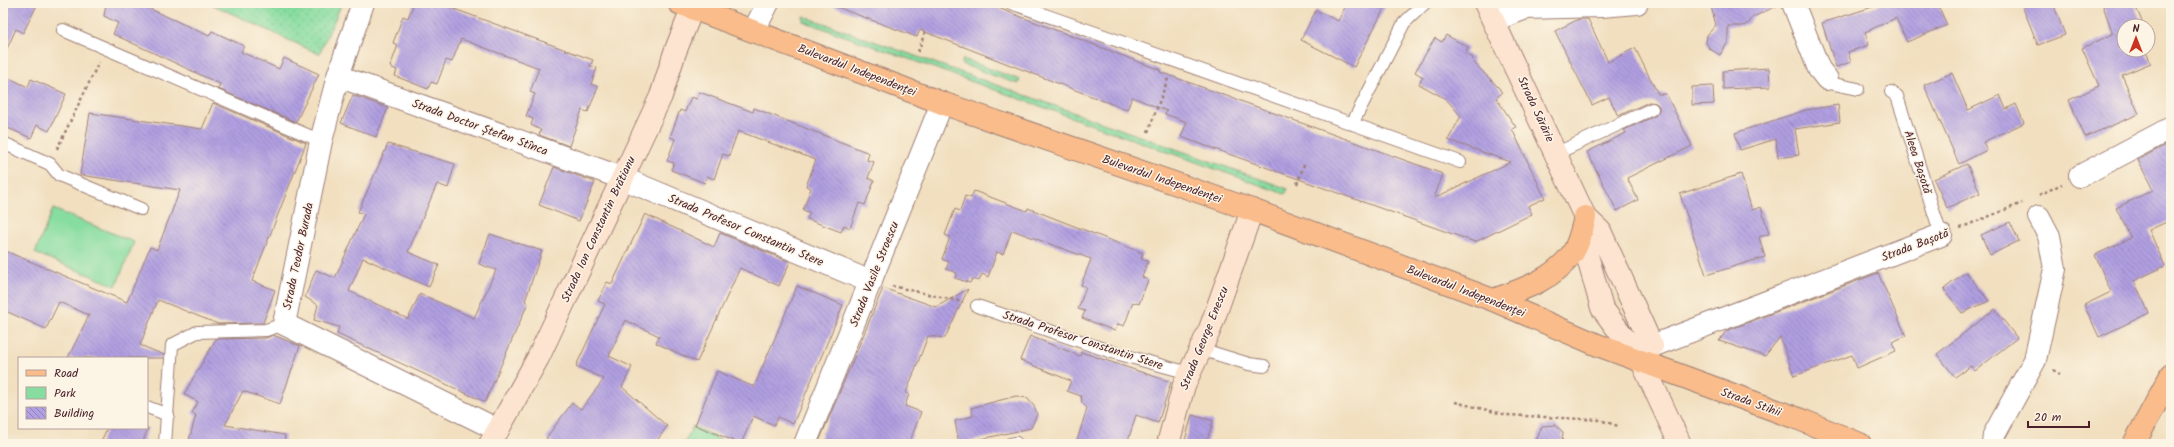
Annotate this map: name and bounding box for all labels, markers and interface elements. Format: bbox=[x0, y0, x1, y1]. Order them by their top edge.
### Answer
north arrow bbox=[2116, 18, 2156, 58]
text: N bbox=[2133, 20, 2140, 38]
street label: Bulevardul Independenței bbox=[795, 39, 920, 102]
street label: Strada Sărărie bbox=[1512, 73, 1559, 146]
street label: Strada Doctor Ștefan Stînca bbox=[409, 94, 551, 161]
street label: Aleea Bașotă bbox=[1898, 128, 1937, 198]
street label: Bulevardul Independenței bbox=[1099, 150, 1225, 209]
street label: Strada Ion Constantin Brătianu bbox=[556, 153, 641, 306]
street label: Strada Profesor Constantin Stere bbox=[665, 189, 827, 272]
street label: Strada Teodor Burada bbox=[278, 200, 319, 311]
street label: Strada Vasile Stroescu bbox=[845, 218, 904, 330]
street label: Strada Bașotă bbox=[1879, 223, 1953, 267]
street label: Bulevardul Independenței bbox=[1404, 260, 1529, 323]
street label: Strada George Enescu bbox=[1175, 283, 1234, 393]
street label: Strada Profesor Constantin Stere bbox=[1000, 306, 1166, 376]
legend bbox=[18, 357, 148, 429]
text: Road bbox=[54, 364, 79, 383]
street label: Strada Stihii bbox=[1718, 383, 1785, 423]
text: Park bbox=[54, 384, 76, 403]
scale bar bbox=[2028, 403, 2089, 429]
text: Building bbox=[54, 404, 94, 423]
text: 20 m bbox=[2034, 408, 2062, 427]

